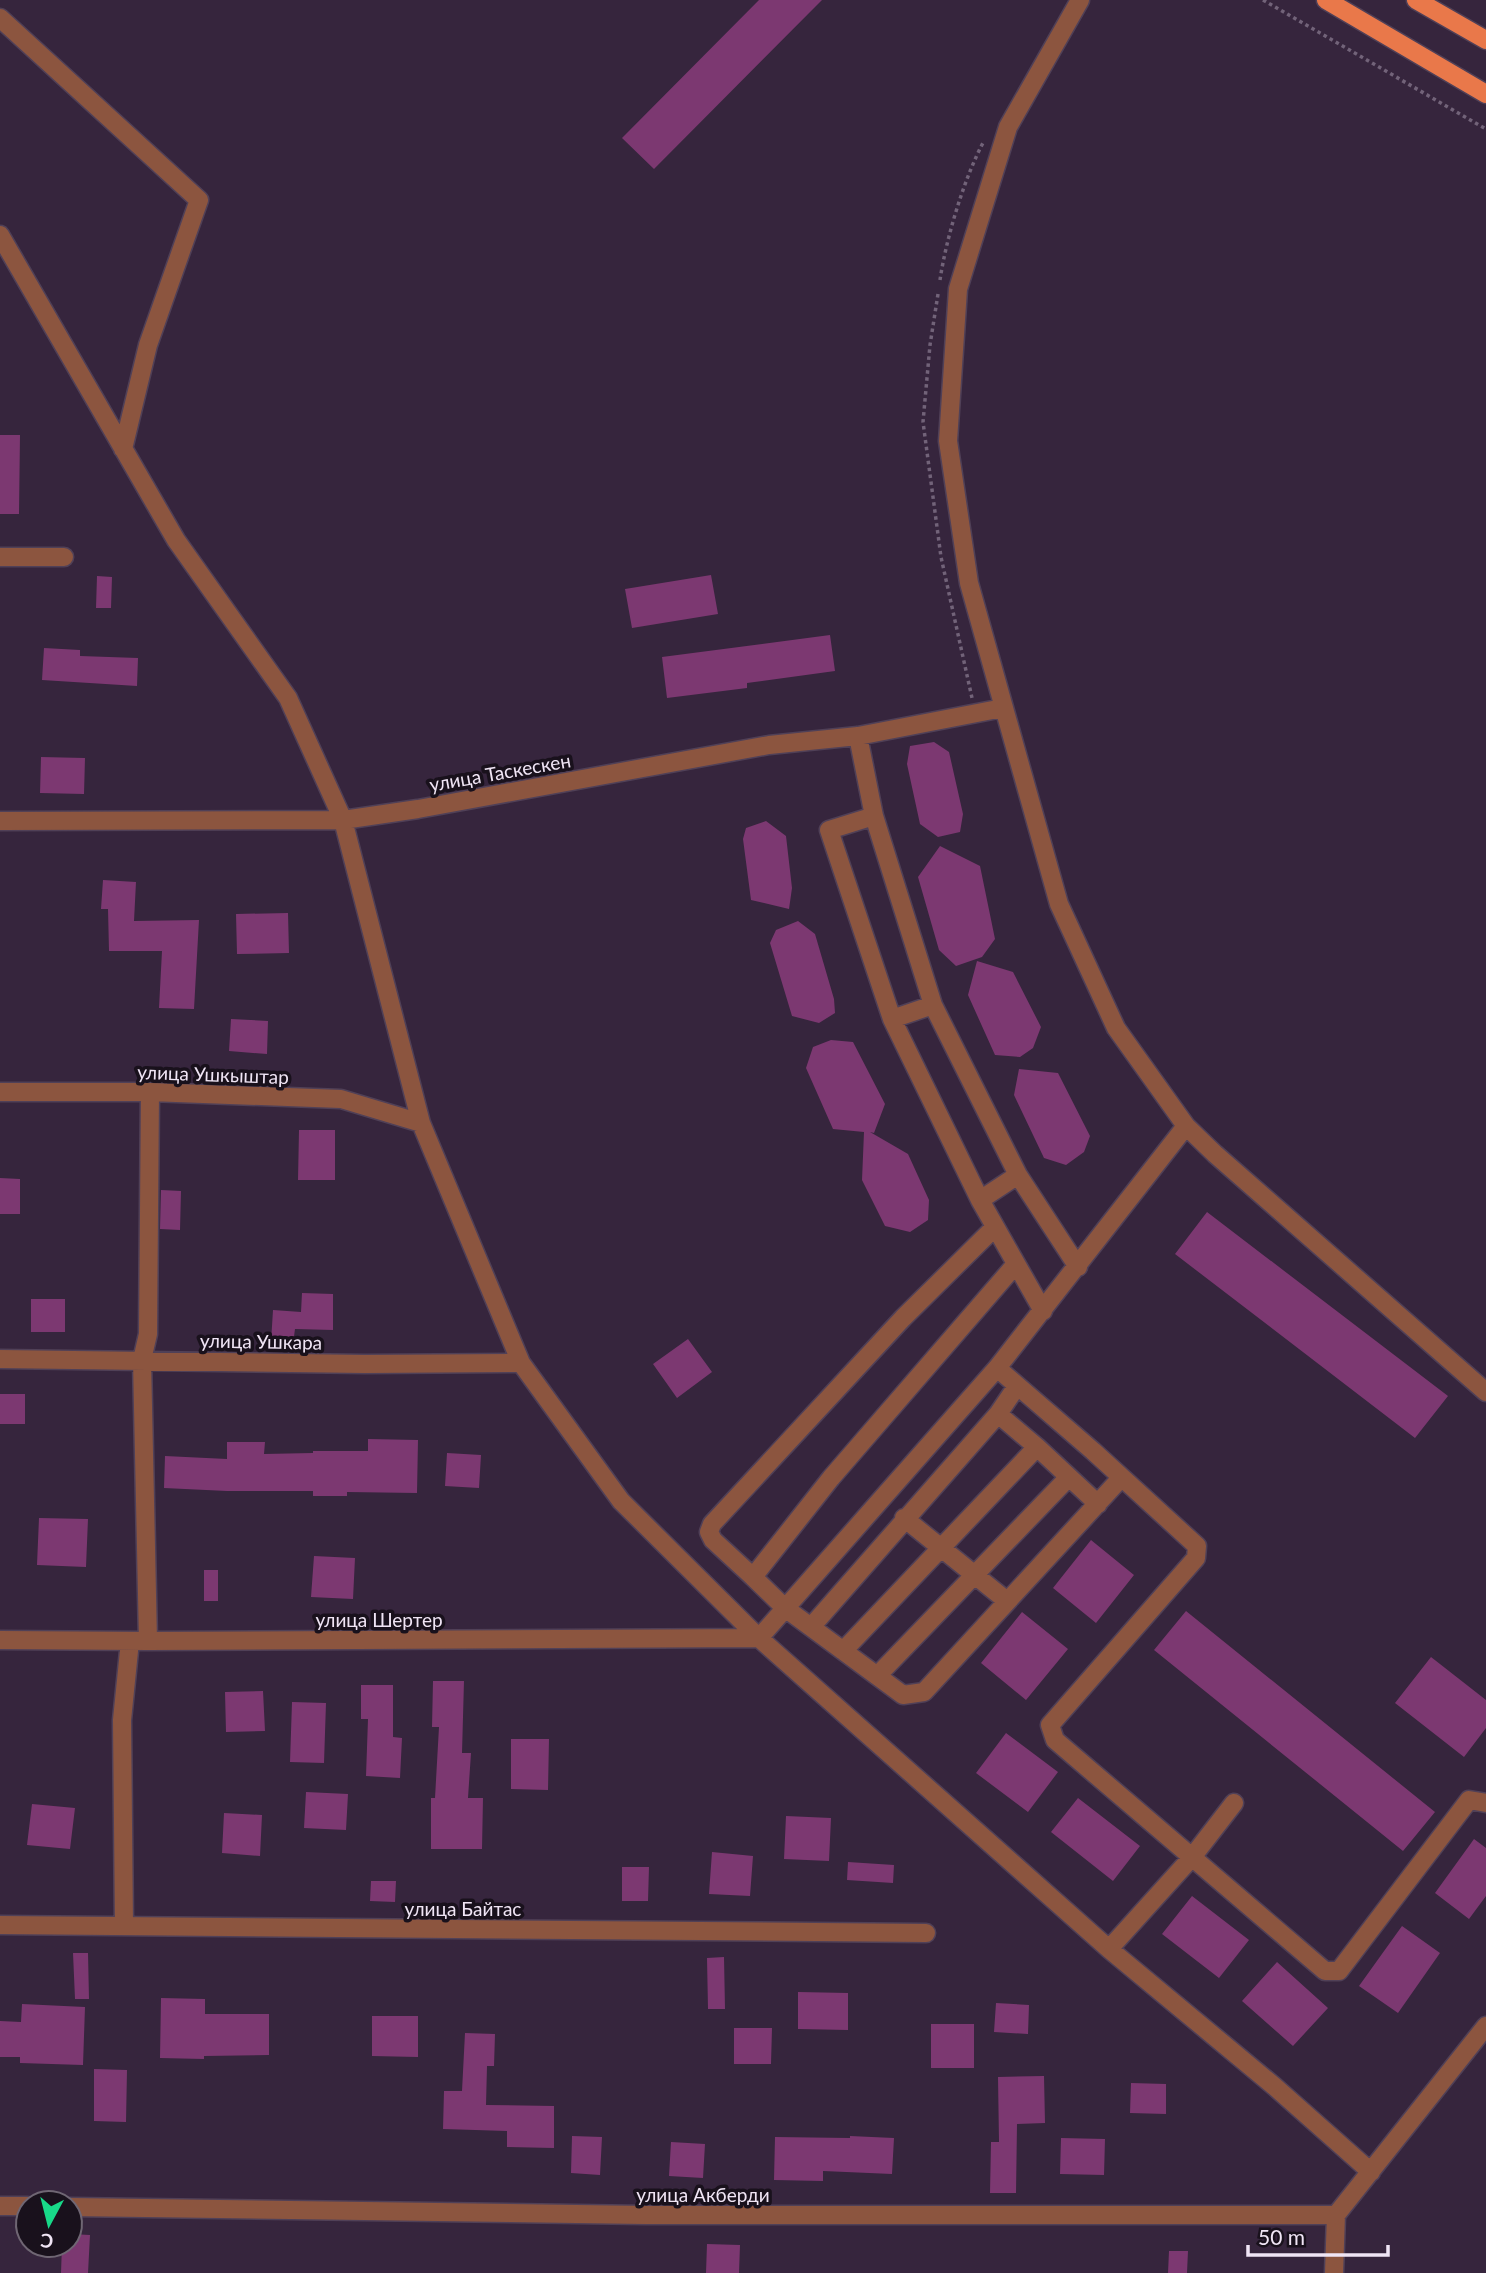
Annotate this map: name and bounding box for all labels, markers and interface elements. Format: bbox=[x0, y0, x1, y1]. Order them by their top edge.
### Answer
street label: улица Таскескен bbox=[428, 748, 572, 796]
street label: улица Ушкыштар bbox=[137, 1060, 289, 1088]
street label: улица Ушкара bbox=[200, 1328, 322, 1354]
street label: улица Шертер bbox=[315, 1608, 443, 1631]
street label: улица Байтас bbox=[405, 1897, 521, 1920]
street label: улица Акберди bbox=[636, 2183, 770, 2206]
north arrow bbox=[14, 2189, 84, 2259]
scale bar bbox=[1248, 2214, 1388, 2258]
text: 50 m bbox=[1258, 2224, 1305, 2249]
text: С bbox=[39, 2229, 55, 2254]

